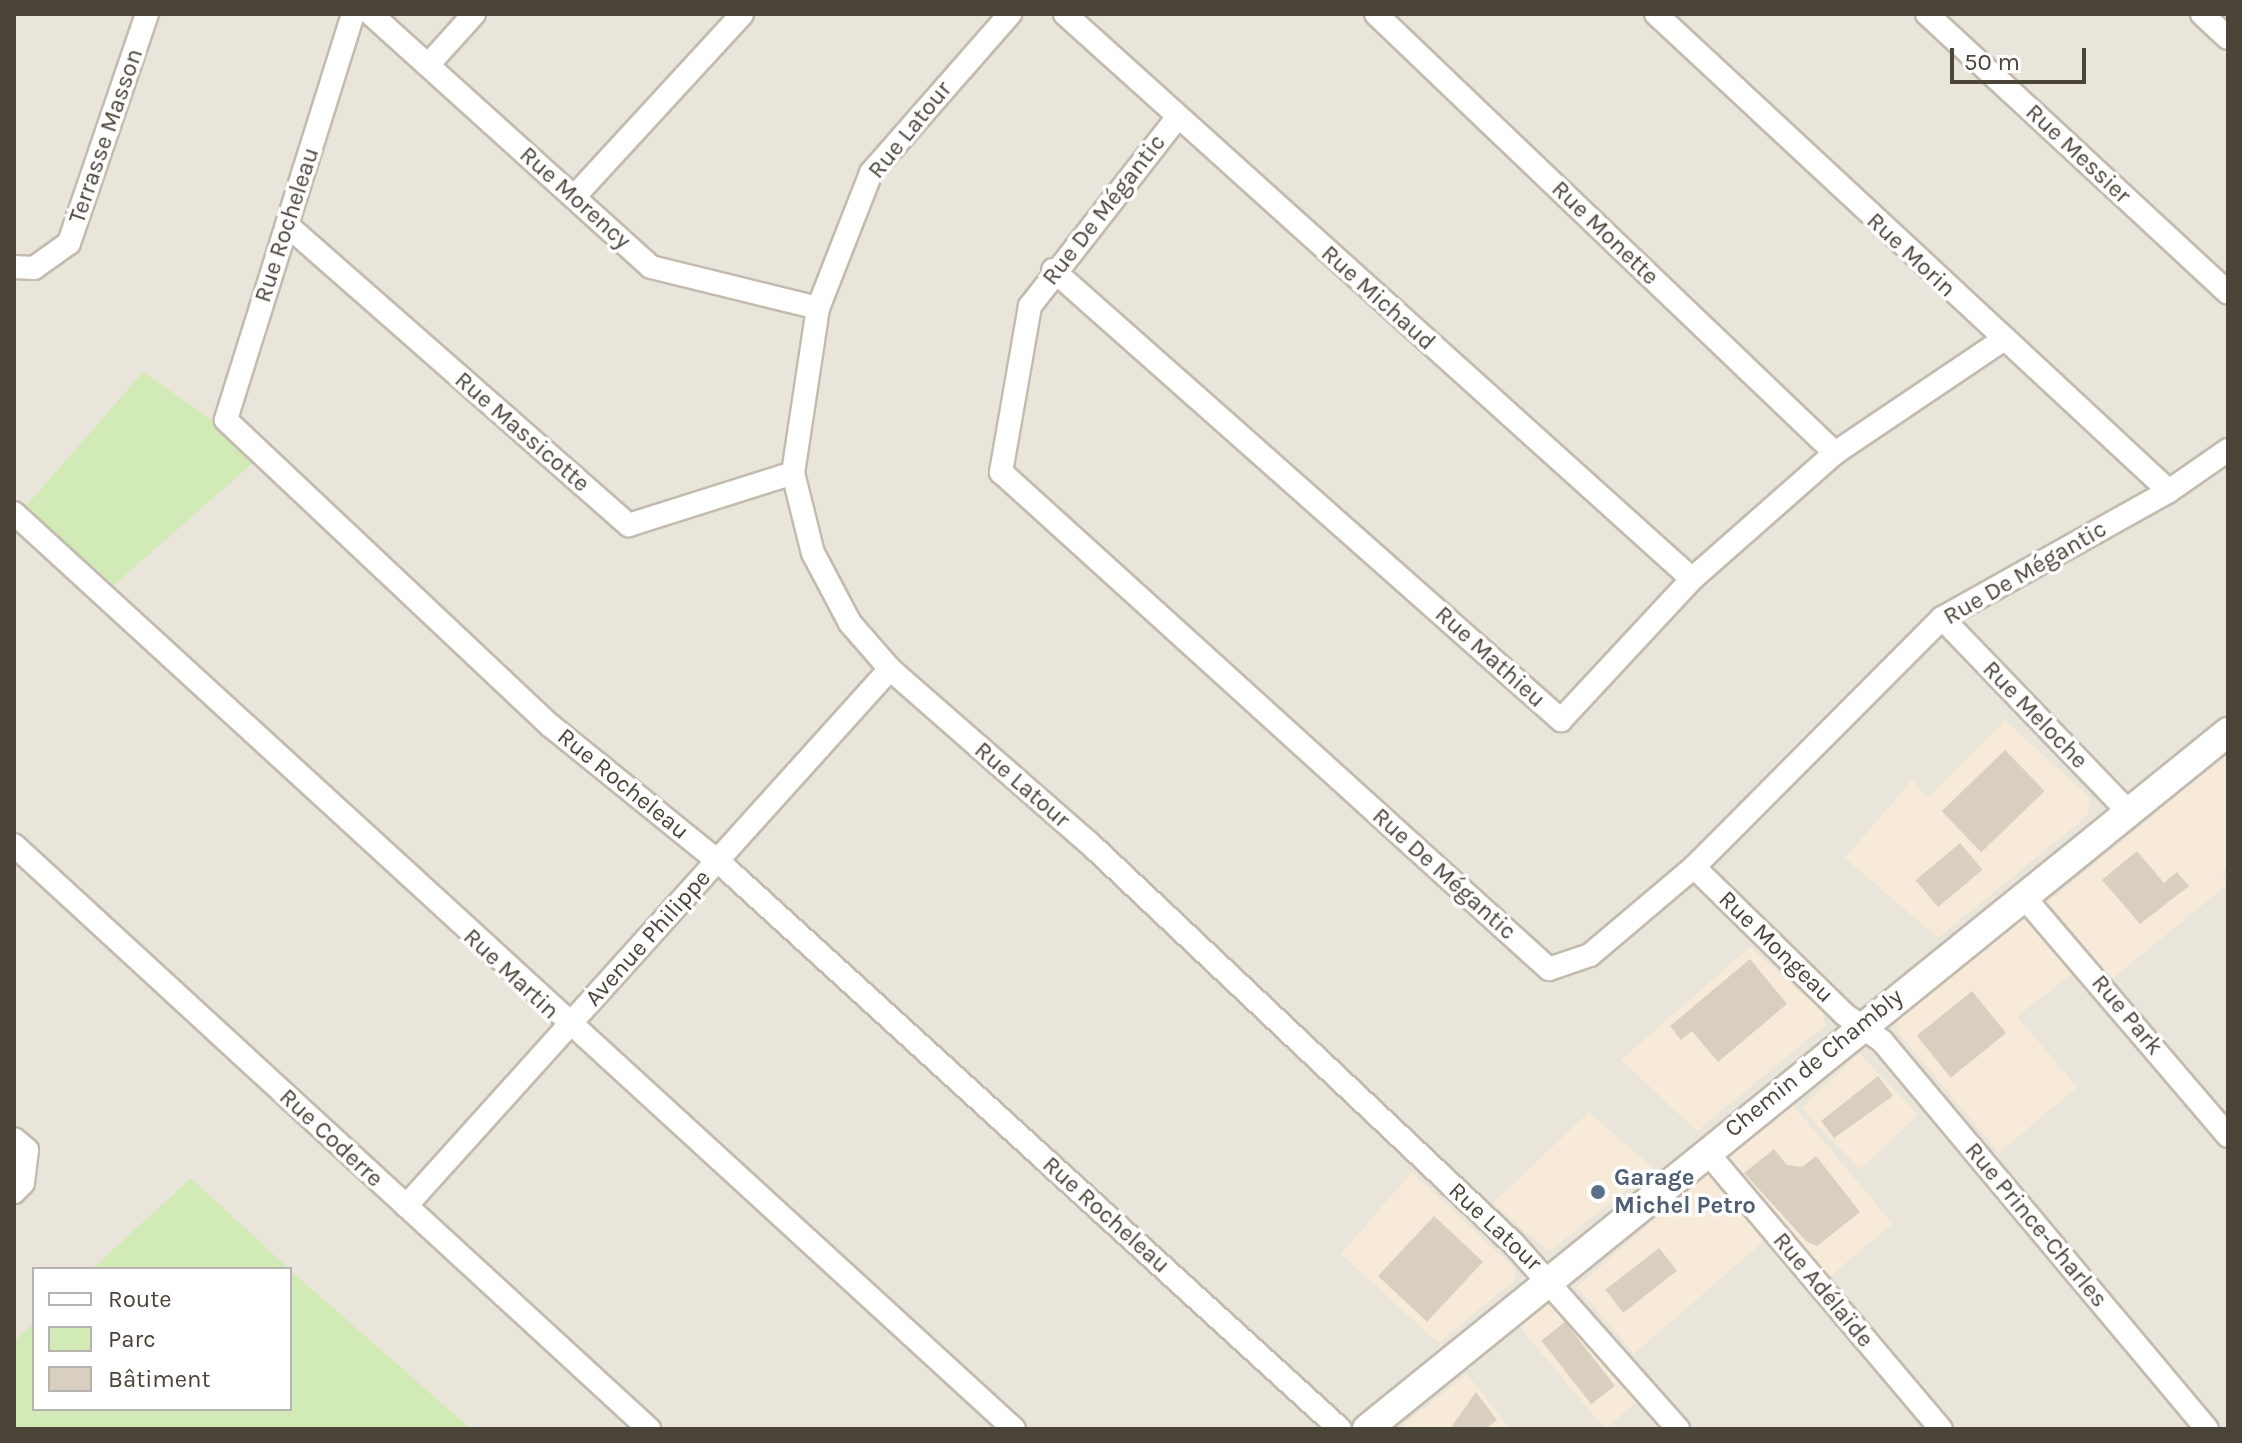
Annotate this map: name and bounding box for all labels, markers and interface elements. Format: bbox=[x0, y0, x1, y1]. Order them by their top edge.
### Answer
scale bar bbox=[1954, 32, 2090, 82]
street label: Terrasse Masson bbox=[63, 45, 149, 227]
text: 50 m bbox=[1964, 48, 2020, 76]
street label: Rue Latour bbox=[862, 75, 958, 185]
street label: Rue Messier bbox=[2019, 98, 2137, 210]
street label: Rue De Mégantic bbox=[1036, 129, 1172, 291]
street label: Rue Morency bbox=[513, 141, 637, 255]
street label: Rue Rocheleau bbox=[248, 144, 326, 306]
street label: Rue Monette bbox=[1545, 175, 1665, 291]
street label: Rue Morin bbox=[1861, 207, 1961, 303]
street label: Rue Michaud bbox=[1315, 239, 1441, 357]
street label: Rue Massicotte bbox=[449, 366, 595, 498]
street label: Rue De Mégantic bbox=[1938, 515, 2112, 631]
street label: Rue Mathieu bbox=[1429, 600, 1551, 714]
street label: Rue Meloche bbox=[1976, 655, 2094, 775]
street label: Rue Rocheleau bbox=[551, 722, 695, 846]
street label: Rue Latour bbox=[968, 736, 1076, 834]
street label: Rue De Mégantic bbox=[1366, 802, 1522, 946]
street label: Avenue Philippe bbox=[579, 864, 717, 1012]
street label: Rue Mongeau bbox=[1712, 885, 1840, 1009]
street label: Rue Martin bbox=[457, 923, 565, 1025]
street label: Rue Park bbox=[2085, 969, 2169, 1061]
street label: Chemin de Chambly bbox=[1719, 982, 1909, 1144]
street label: Rue Coderre bbox=[273, 1083, 389, 1193]
street label: Rue Prince-Charles bbox=[1959, 1137, 2113, 1313]
street label: Rue Rocheleau bbox=[1037, 1150, 1175, 1280]
place label: Garage Michel Petro bbox=[1614, 1164, 1756, 1220]
street label: Rue Latour bbox=[1442, 1177, 1548, 1277]
marker: Garage Michel Petro bbox=[1589, 1183, 1607, 1201]
street label: Rue Adélaïde bbox=[1767, 1227, 1879, 1353]
legend bbox=[32, 1267, 292, 1411]
text: Route bbox=[108, 1285, 172, 1313]
text: Parc bbox=[108, 1325, 156, 1353]
text: Bâtiment bbox=[108, 1365, 211, 1393]

